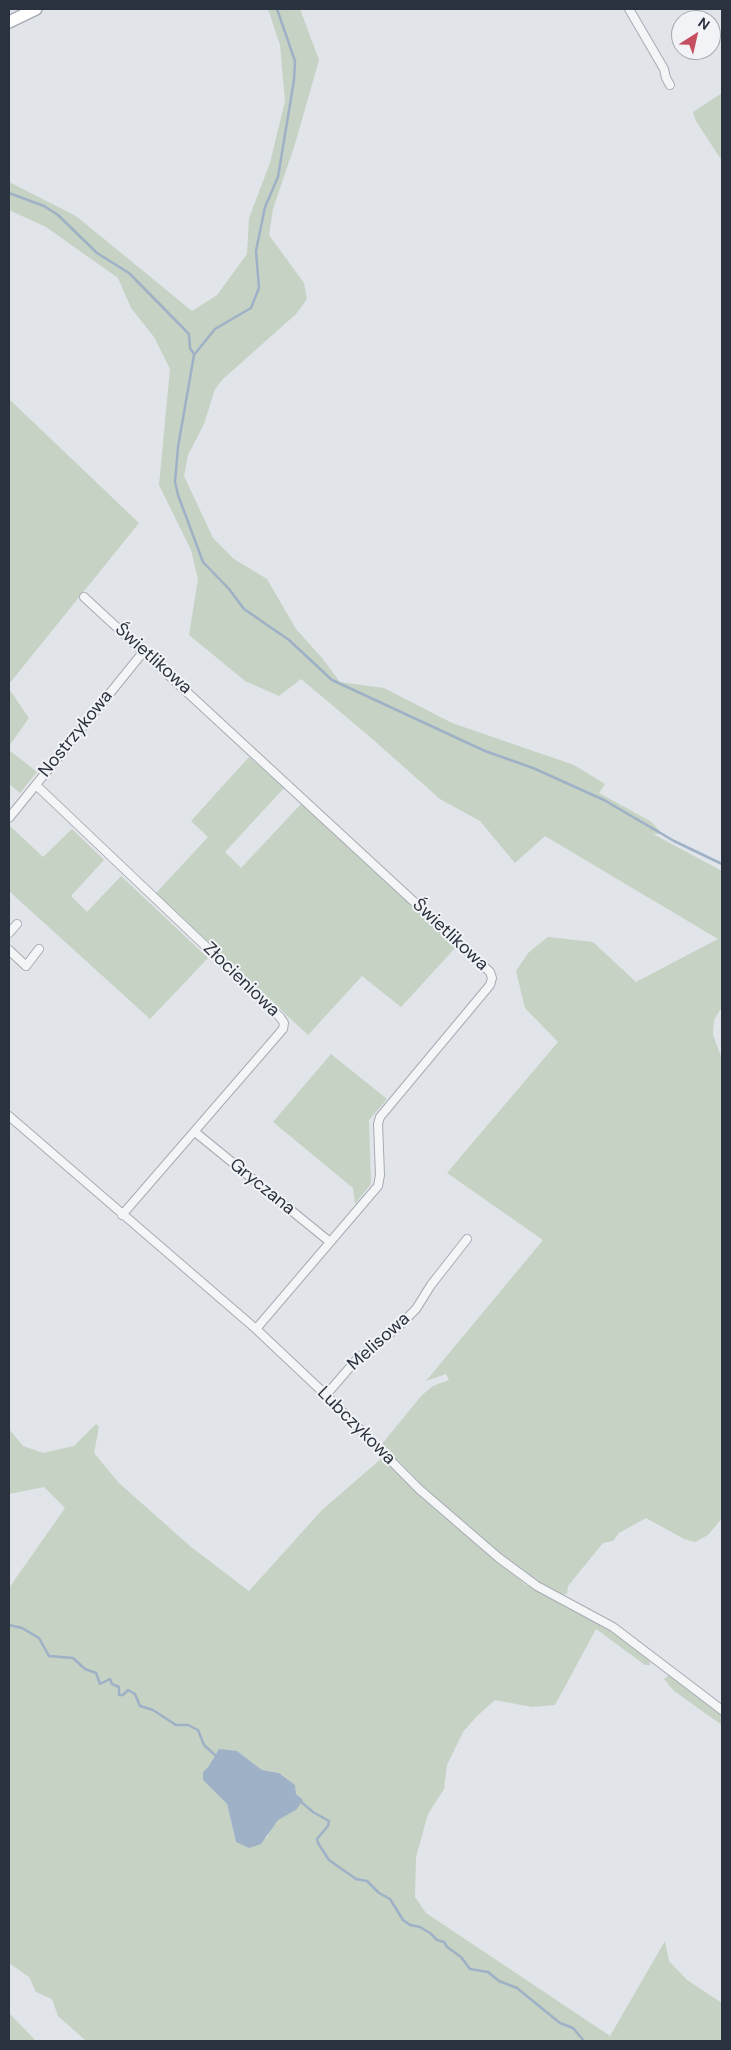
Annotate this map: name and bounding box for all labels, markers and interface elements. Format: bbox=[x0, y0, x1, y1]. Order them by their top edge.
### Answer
north arrow bbox=[671, 10, 721, 60]
text: N bbox=[695, 13, 713, 34]
street label: Świetlikowa bbox=[110, 619, 196, 699]
street label: Nostrzykowa bbox=[34, 686, 118, 782]
street label: Świetlikowa bbox=[408, 894, 492, 976]
street label: Złocieniowa bbox=[198, 938, 284, 1022]
street label: Gryczana bbox=[225, 1154, 299, 1220]
street label: Melisowa bbox=[343, 1308, 415, 1376]
street label: Lubczykowa bbox=[312, 1382, 400, 1470]

